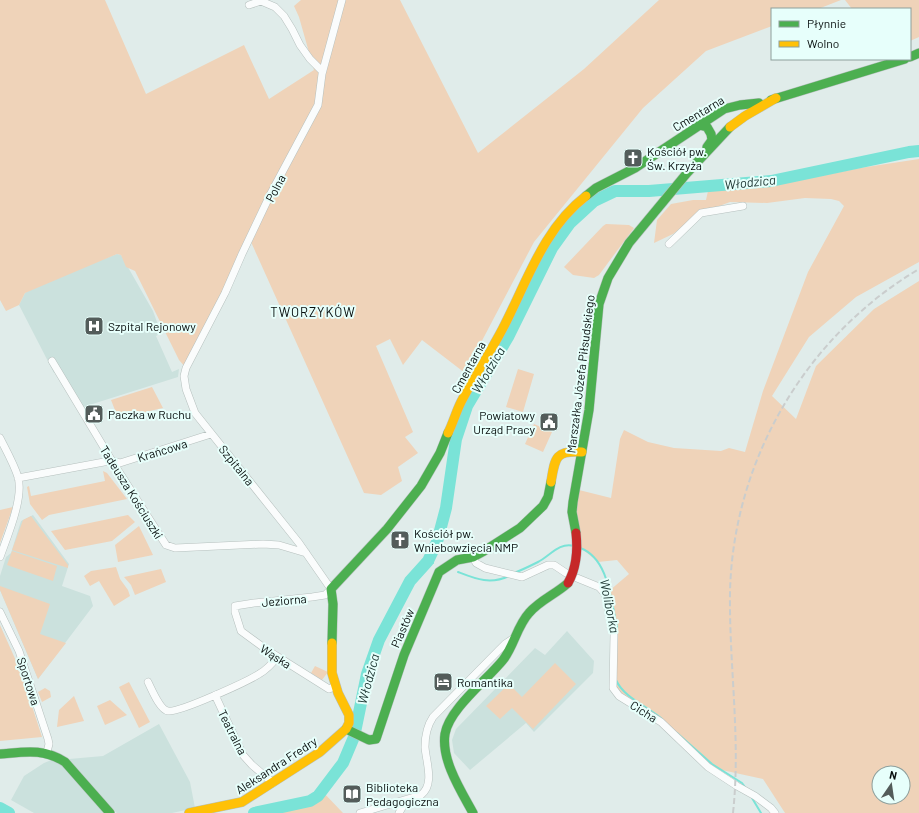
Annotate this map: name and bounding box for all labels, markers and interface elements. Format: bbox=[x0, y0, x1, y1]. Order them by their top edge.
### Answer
legend bbox=[771, 8, 911, 60]
text: Płynnie bbox=[807, 16, 846, 30]
text: Wolno bbox=[807, 36, 839, 50]
street label: Cmentarna bbox=[670, 92, 726, 134]
place label: Kościół pw. Św. Krzyża bbox=[647, 144, 707, 172]
church icon: Kościół pw. Św. Krzyża bbox=[622, 147, 644, 169]
water label: Włodzica bbox=[724, 171, 777, 193]
street label: Polna bbox=[262, 172, 288, 204]
street label: Marszałka Józefa Piłsudskiego bbox=[563, 294, 597, 454]
district label: TWORZYKÓW bbox=[270, 304, 356, 320]
hospital icon: Szpital Rejonowy bbox=[83, 315, 105, 337]
place label: Szpital Rejonowy bbox=[108, 319, 196, 333]
street label: Cmentarna bbox=[448, 338, 488, 396]
water label: Włodzica bbox=[468, 344, 508, 396]
public building icon: Paczka w Ruchu bbox=[83, 403, 105, 425]
place label: Paczka w Ruchu bbox=[108, 407, 191, 421]
place label: Powiatowy Urząd Pracy bbox=[473, 408, 535, 436]
public building icon: Powiatowy Urząd Pracy bbox=[538, 411, 560, 433]
street label: Krańcowa bbox=[135, 436, 189, 464]
street label: Szpitalna bbox=[216, 442, 258, 488]
street label: Tadeusza Kościuszki bbox=[98, 443, 166, 541]
place label: Kościół pw. Wniebowzięcia NMP bbox=[414, 526, 518, 554]
church icon: Kościół pw. Wniebowzięcia NMP bbox=[389, 529, 411, 551]
water label: Woliborka bbox=[597, 578, 623, 634]
street label: Jeziorna bbox=[261, 591, 307, 609]
street label: Piastów bbox=[388, 606, 417, 650]
street label: Wąska bbox=[258, 641, 294, 671]
water label: Włodzica bbox=[354, 652, 382, 706]
street label: Sportowa bbox=[15, 655, 43, 707]
hotel icon: Romantika bbox=[432, 671, 454, 693]
place label: Romantika bbox=[457, 675, 513, 689]
street label: Cicha bbox=[628, 697, 660, 725]
street label: Teatralna bbox=[216, 707, 250, 757]
street label: Aleksandra Fredry bbox=[233, 733, 320, 797]
north arrow bbox=[871, 765, 911, 805]
text: N bbox=[888, 768, 898, 782]
place label: Biblioteka Pedagogiczna bbox=[366, 780, 439, 808]
library icon: Biblioteka Pedagogiczna bbox=[341, 783, 363, 805]

